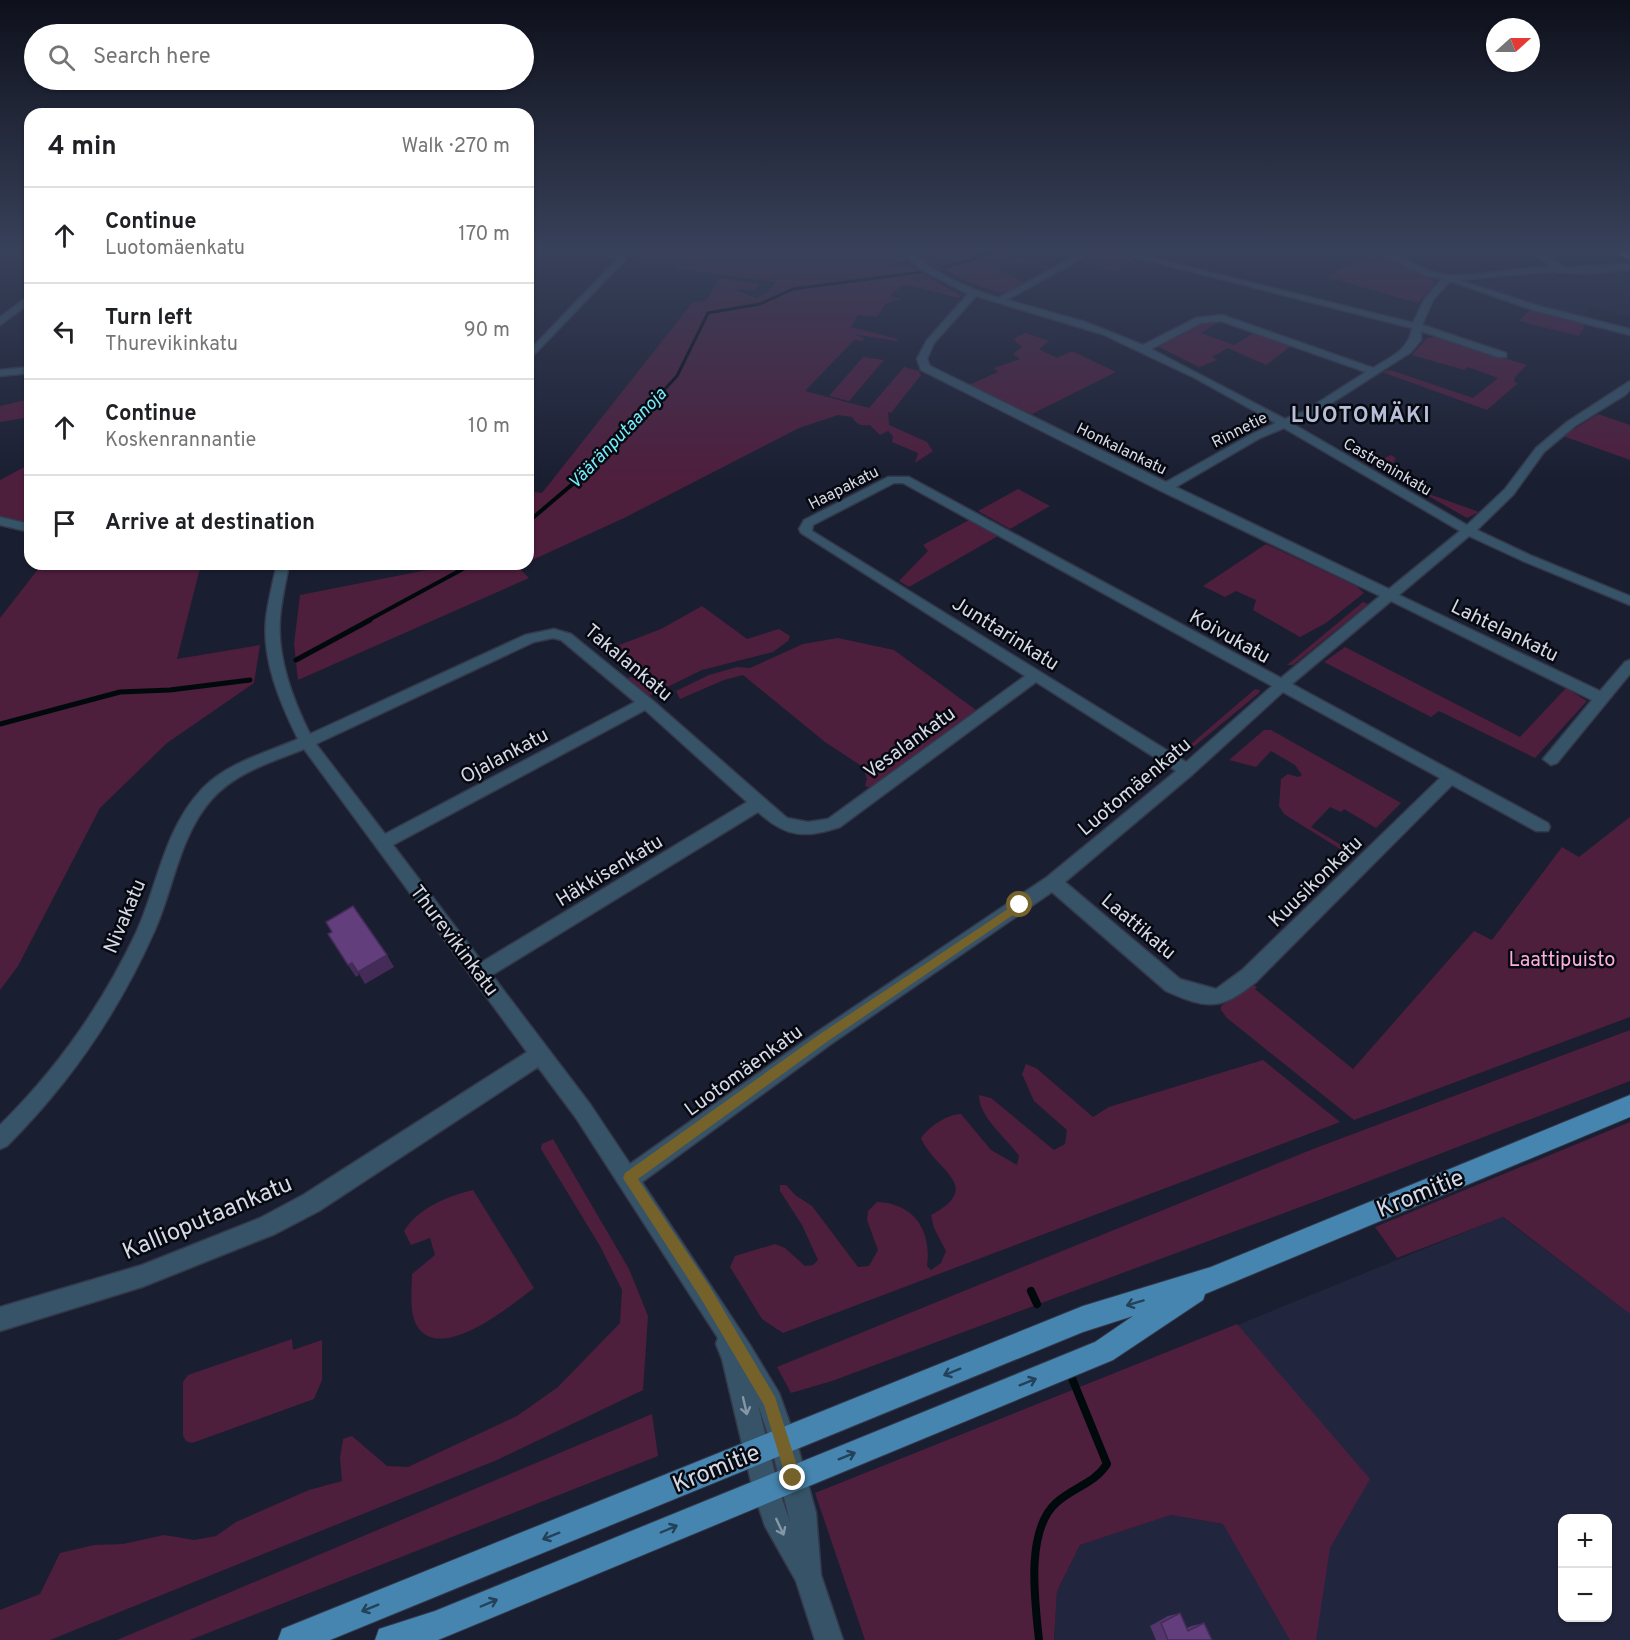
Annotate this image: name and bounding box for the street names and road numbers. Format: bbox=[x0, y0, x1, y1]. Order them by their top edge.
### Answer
street label: Rinnetie bbox=[1209, 408, 1271, 453]
street label: Honkalankatu bbox=[1073, 419, 1170, 480]
street label: Castreninkatu bbox=[1339, 434, 1435, 501]
street label: Haapakatu bbox=[805, 463, 883, 515]
street label: Junttarinkatu bbox=[947, 592, 1063, 678]
street label: Lahtelankatu bbox=[1446, 595, 1562, 669]
street label: Koivukatu bbox=[1184, 605, 1274, 671]
street label: Takalankatu bbox=[578, 619, 677, 708]
street label: Vesalankatu bbox=[859, 702, 961, 786]
street label: Ojalankatu bbox=[456, 723, 553, 791]
street label: Luotomäenkatu bbox=[1073, 733, 1197, 843]
street label: Häkkisenkatu bbox=[552, 830, 668, 914]
street label: Kuusikonkatu bbox=[1264, 831, 1369, 934]
street label: Nivakatu bbox=[99, 876, 153, 958]
street label: Thurevikinkatu bbox=[403, 880, 504, 1002]
street label: Laattikatu bbox=[1095, 889, 1181, 966]
street label: Luotomäenkatu bbox=[680, 1020, 808, 1123]
street label: Kromitie bbox=[1373, 1164, 1469, 1226]
street label: Kallioputaankatu bbox=[118, 1170, 297, 1268]
street label: Kromitie bbox=[669, 1439, 765, 1501]

